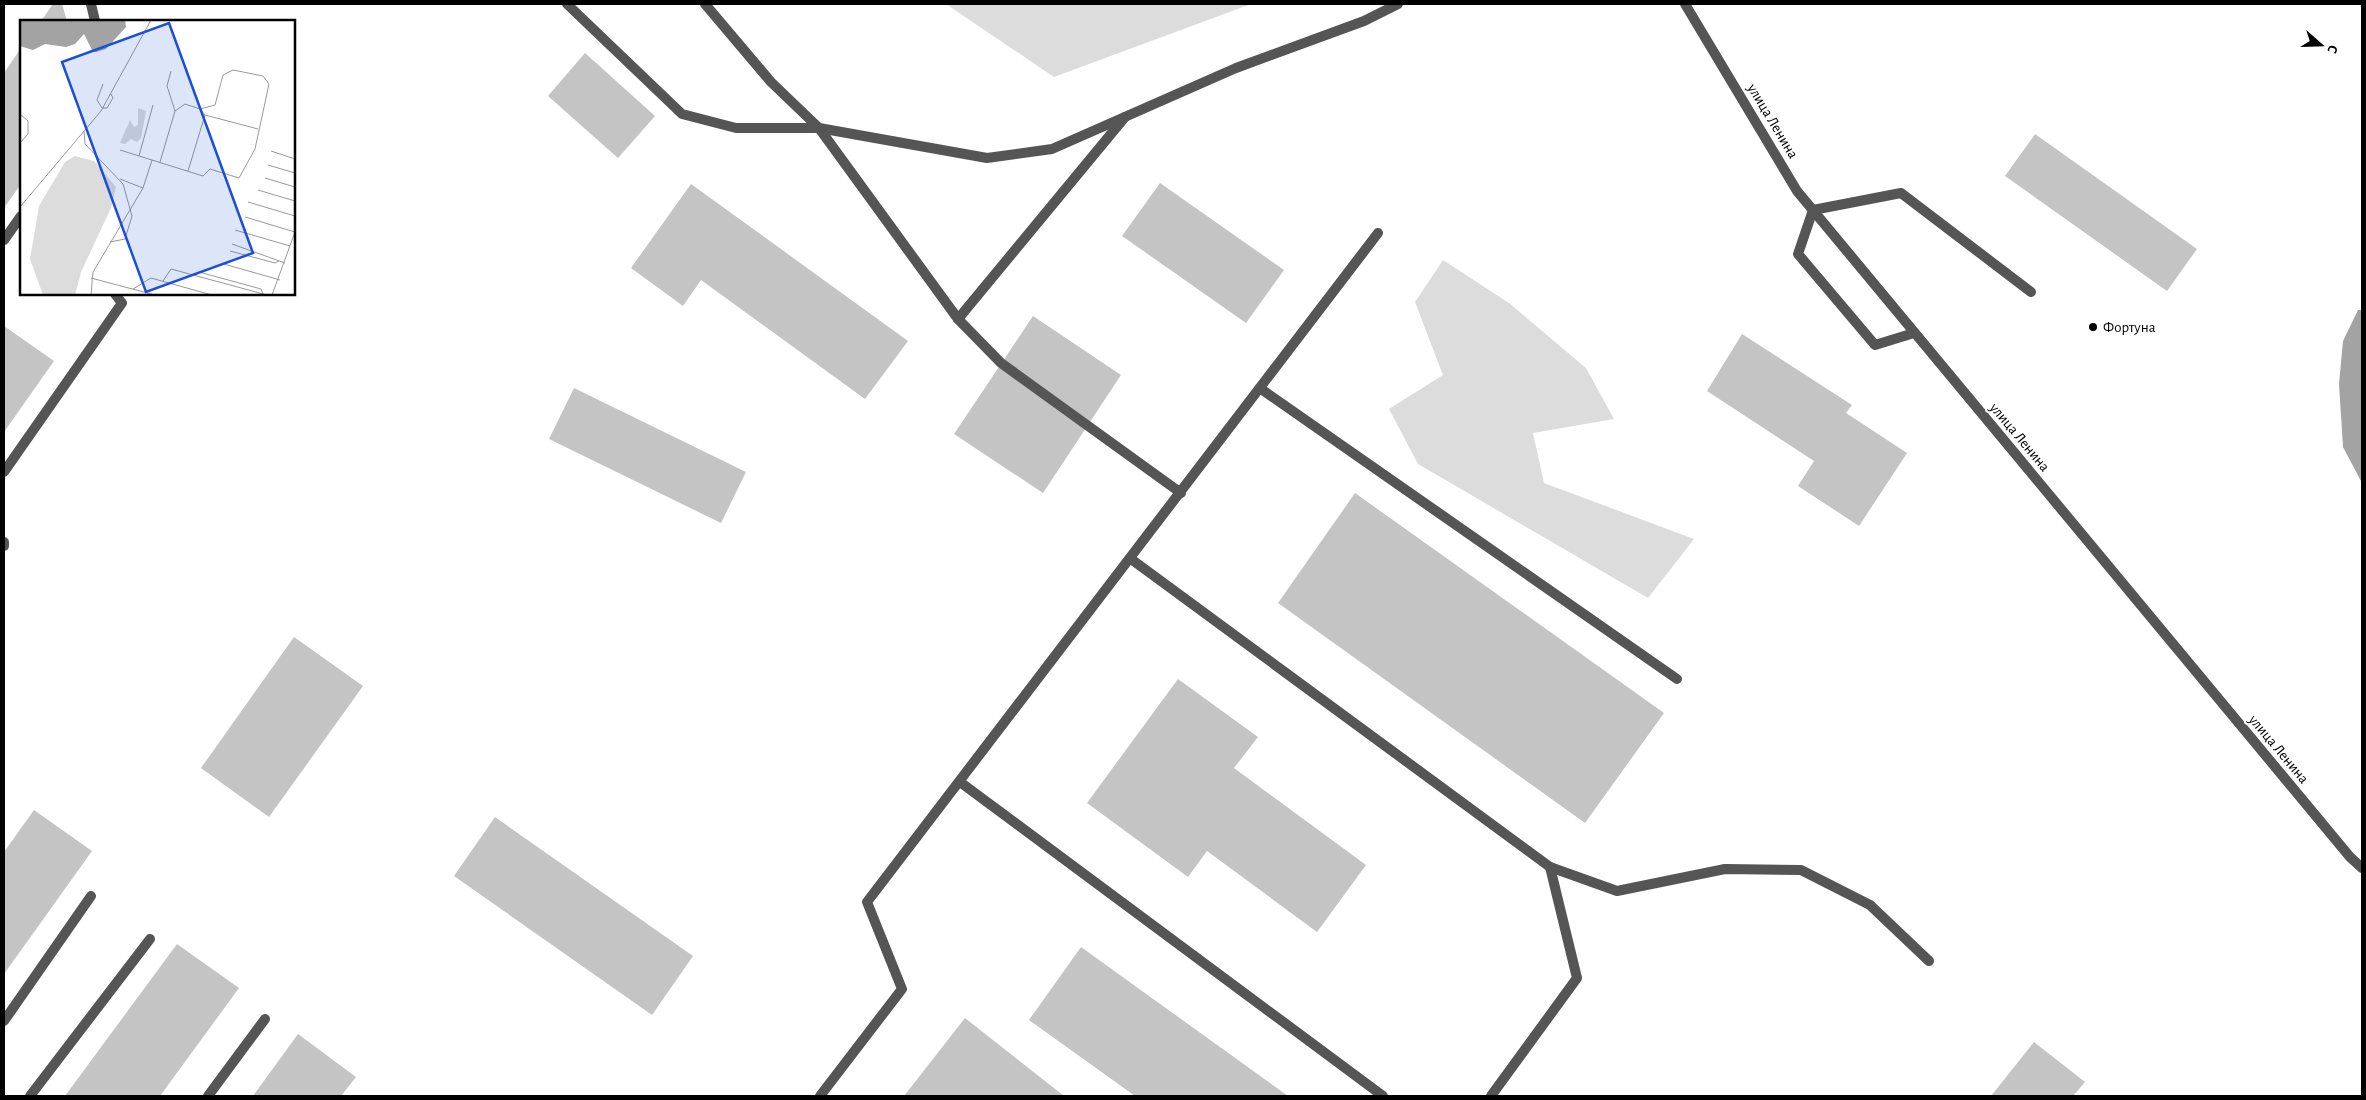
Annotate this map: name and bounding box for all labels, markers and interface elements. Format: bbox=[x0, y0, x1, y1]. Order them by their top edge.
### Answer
inset map bbox=[20, 20, 295, 295]
north arrow bbox=[2296, 20, 2346, 70]
text: С bbox=[2324, 43, 2340, 55]
street label: улица Ленина bbox=[1744, 80, 1801, 161]
place label: Фортуна bbox=[2103, 320, 2156, 335]
marker: Фортуна bbox=[2087, 321, 2099, 333]
street label: улица Ленина bbox=[1986, 399, 2053, 475]
street label: улица Ленина bbox=[2245, 711, 2312, 787]

